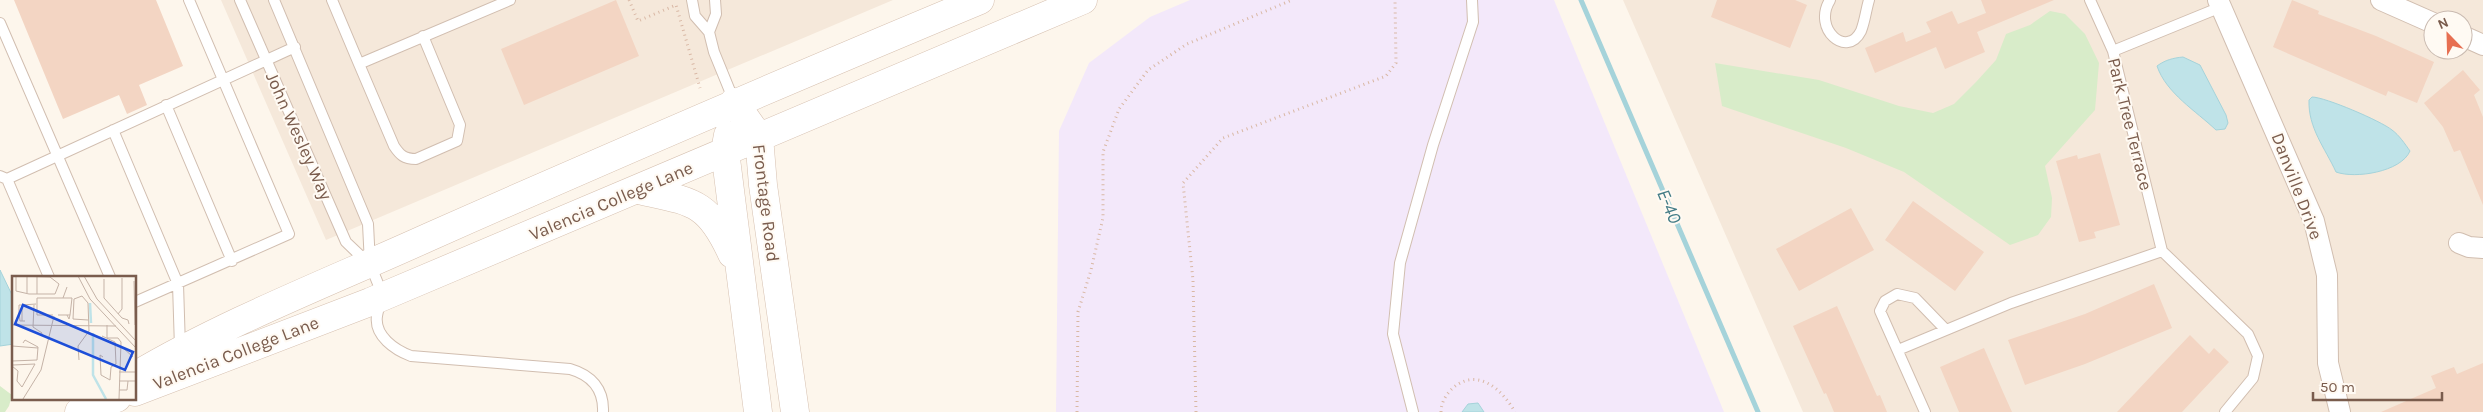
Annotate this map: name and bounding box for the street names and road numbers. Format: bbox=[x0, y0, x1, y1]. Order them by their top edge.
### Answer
street label: Park Tree Terrace bbox=[2103, 55, 2157, 193]
street label: John Wesley Way bbox=[261, 68, 337, 204]
street label: Danville Drive bbox=[2267, 129, 2327, 243]
street label: Frontage Road bbox=[748, 143, 784, 263]
street label: Valencia College Lane bbox=[526, 157, 696, 245]
street label: Valencia College Lane bbox=[150, 311, 322, 395]

